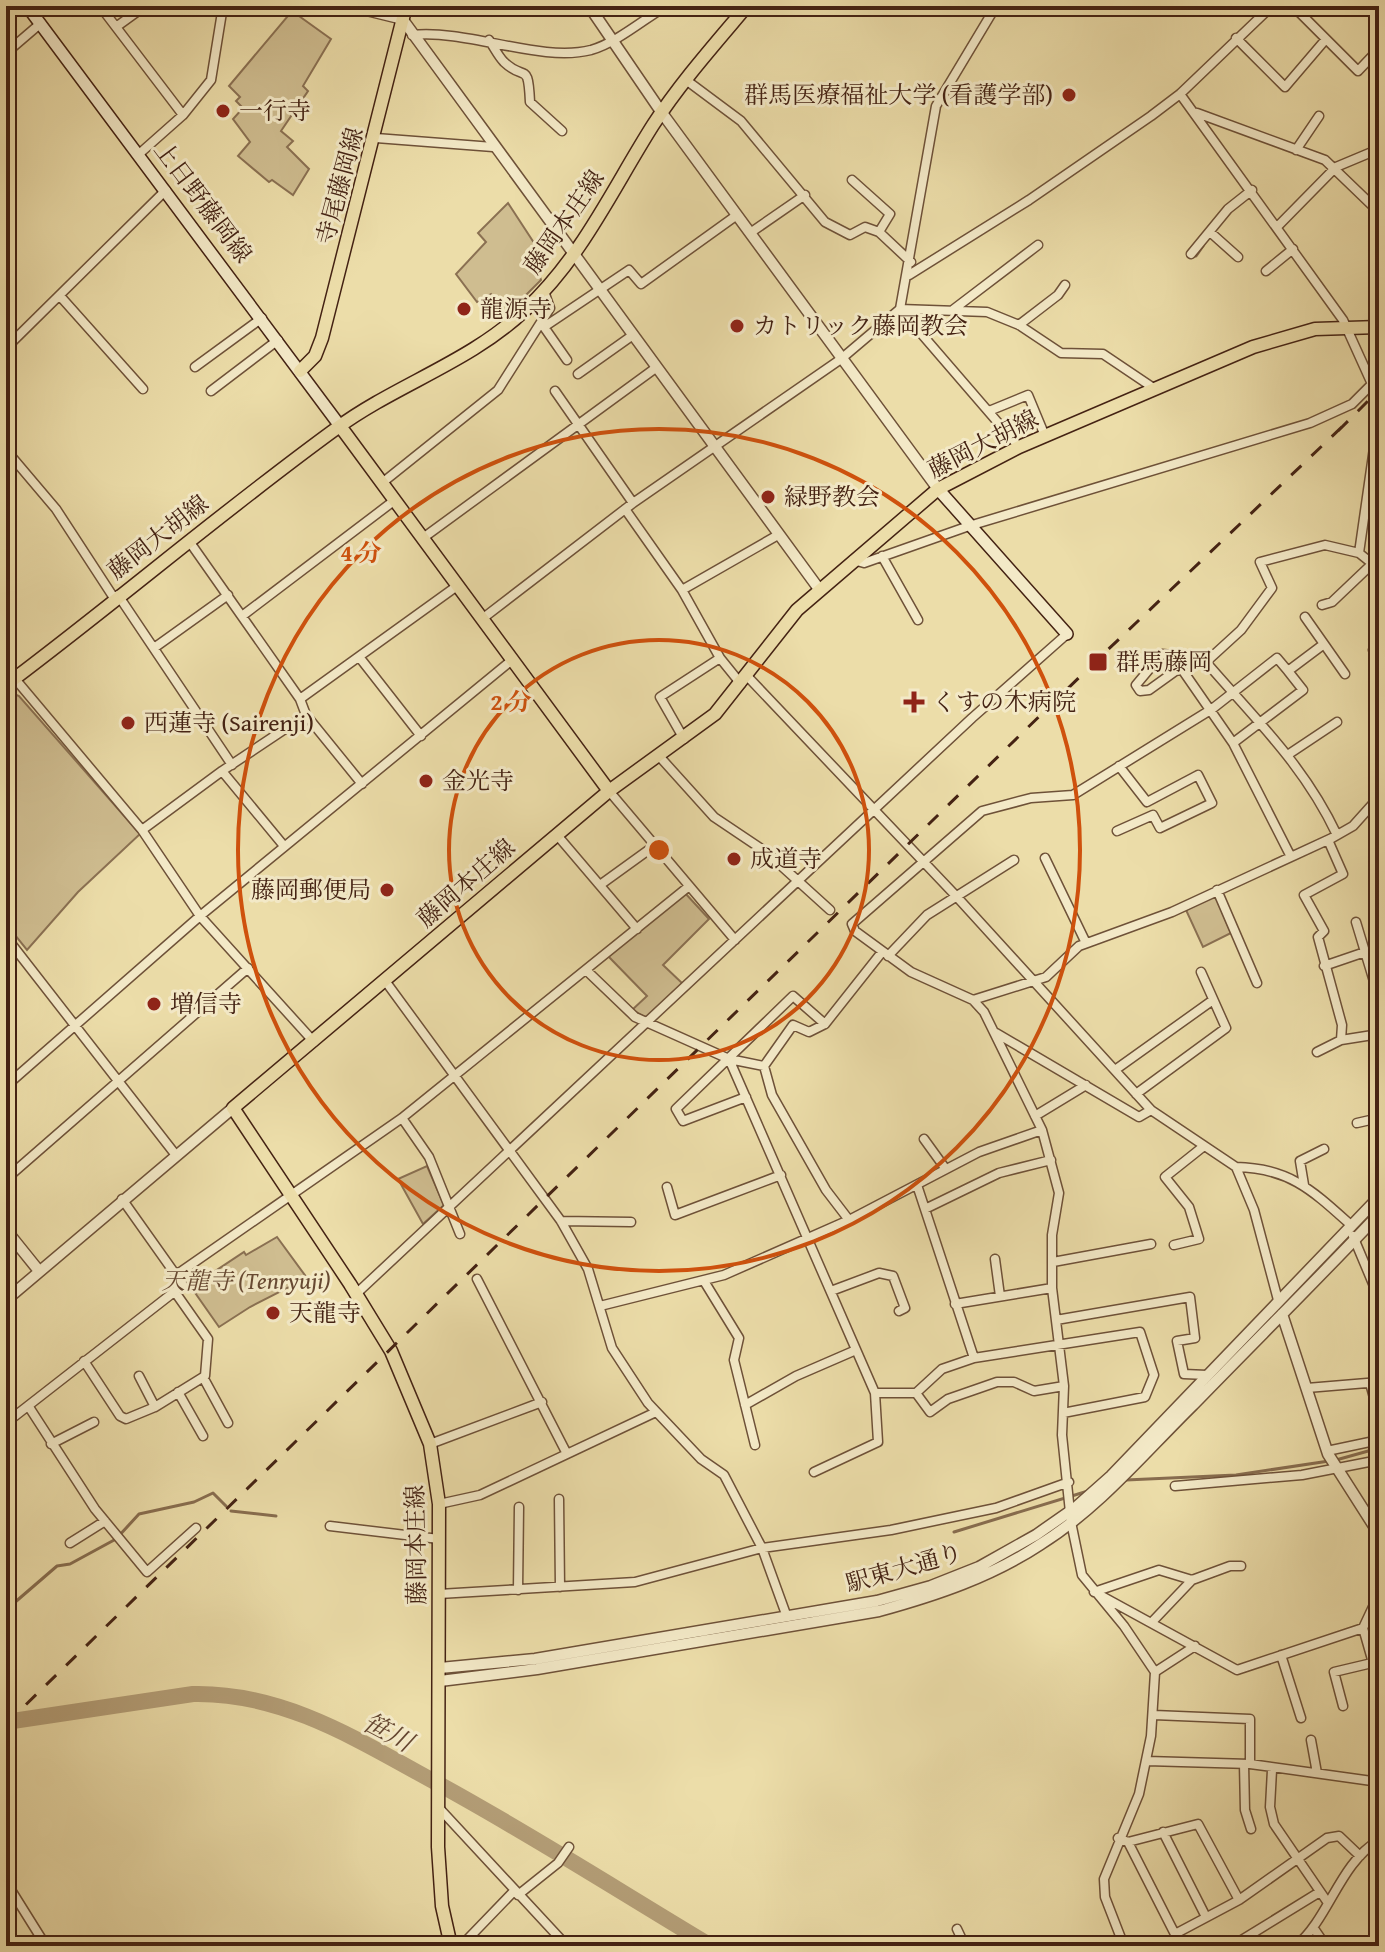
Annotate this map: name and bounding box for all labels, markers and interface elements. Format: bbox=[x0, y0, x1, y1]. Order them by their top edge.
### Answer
place label: 群馬医療福祉大学 (看護学部) bbox=[744, 77, 1053, 112]
marker: 群馬医療福祉大学 (看護学部) bbox=[1060, 86, 1078, 104]
place label: 一行寺 bbox=[239, 93, 311, 128]
marker: 一行寺 bbox=[214, 102, 232, 120]
street label: 寺尾藤岡線 bbox=[307, 123, 372, 248]
street label: 上日野藤岡線 bbox=[146, 134, 261, 270]
street label: 藤岡本庄線 bbox=[515, 163, 612, 281]
place label: 龍源寺 bbox=[480, 291, 552, 326]
marker: 龍源寺 bbox=[455, 300, 473, 318]
place label: カトリック藤岡教会 bbox=[753, 308, 968, 343]
marker: カトリック藤岡教会 bbox=[728, 317, 746, 335]
street label: 藤岡大胡線 bbox=[921, 401, 1044, 486]
place label: 緑野教会 bbox=[784, 479, 880, 514]
street label: 藤岡大胡線 bbox=[100, 486, 216, 587]
marker: 緑野教会 bbox=[759, 488, 777, 506]
text: 4 分 bbox=[340, 535, 382, 570]
place label: 群馬藤岡 bbox=[1116, 644, 1212, 679]
marker: 群馬藤岡 bbox=[1087, 651, 1109, 673]
text: 2 分 bbox=[490, 684, 532, 719]
place label: くすの木病院 bbox=[932, 684, 1076, 719]
marker: くすの木病院 bbox=[903, 691, 925, 713]
place label: 西蓮寺 (Sairenji) bbox=[144, 705, 314, 740]
marker: 西蓮寺 (Sairenji) bbox=[119, 714, 137, 732]
place label: 金光寺 bbox=[442, 763, 514, 798]
marker: 金光寺 bbox=[417, 772, 435, 790]
street label: 藤岡本庄線 bbox=[409, 830, 522, 935]
centre of rings bbox=[645, 836, 673, 864]
place label: 成道寺 bbox=[750, 841, 822, 876]
marker: 成道寺 bbox=[725, 850, 743, 868]
place label: 藤岡郵便局 bbox=[251, 872, 371, 907]
marker: 藤岡郵便局 bbox=[378, 881, 396, 899]
place label: 増信寺 bbox=[170, 986, 242, 1021]
marker: 増信寺 bbox=[145, 995, 163, 1013]
park label: 天龍寺 (Tenryuji) bbox=[161, 1263, 331, 1298]
place label: 天龍寺 bbox=[289, 1295, 361, 1330]
marker: 天龍寺 bbox=[264, 1304, 282, 1322]
street label: 藤岡本庄線 bbox=[397, 1485, 434, 1605]
street label: 駅東大通り bbox=[841, 1534, 966, 1601]
water label: 笹川 bbox=[356, 1702, 423, 1762]

